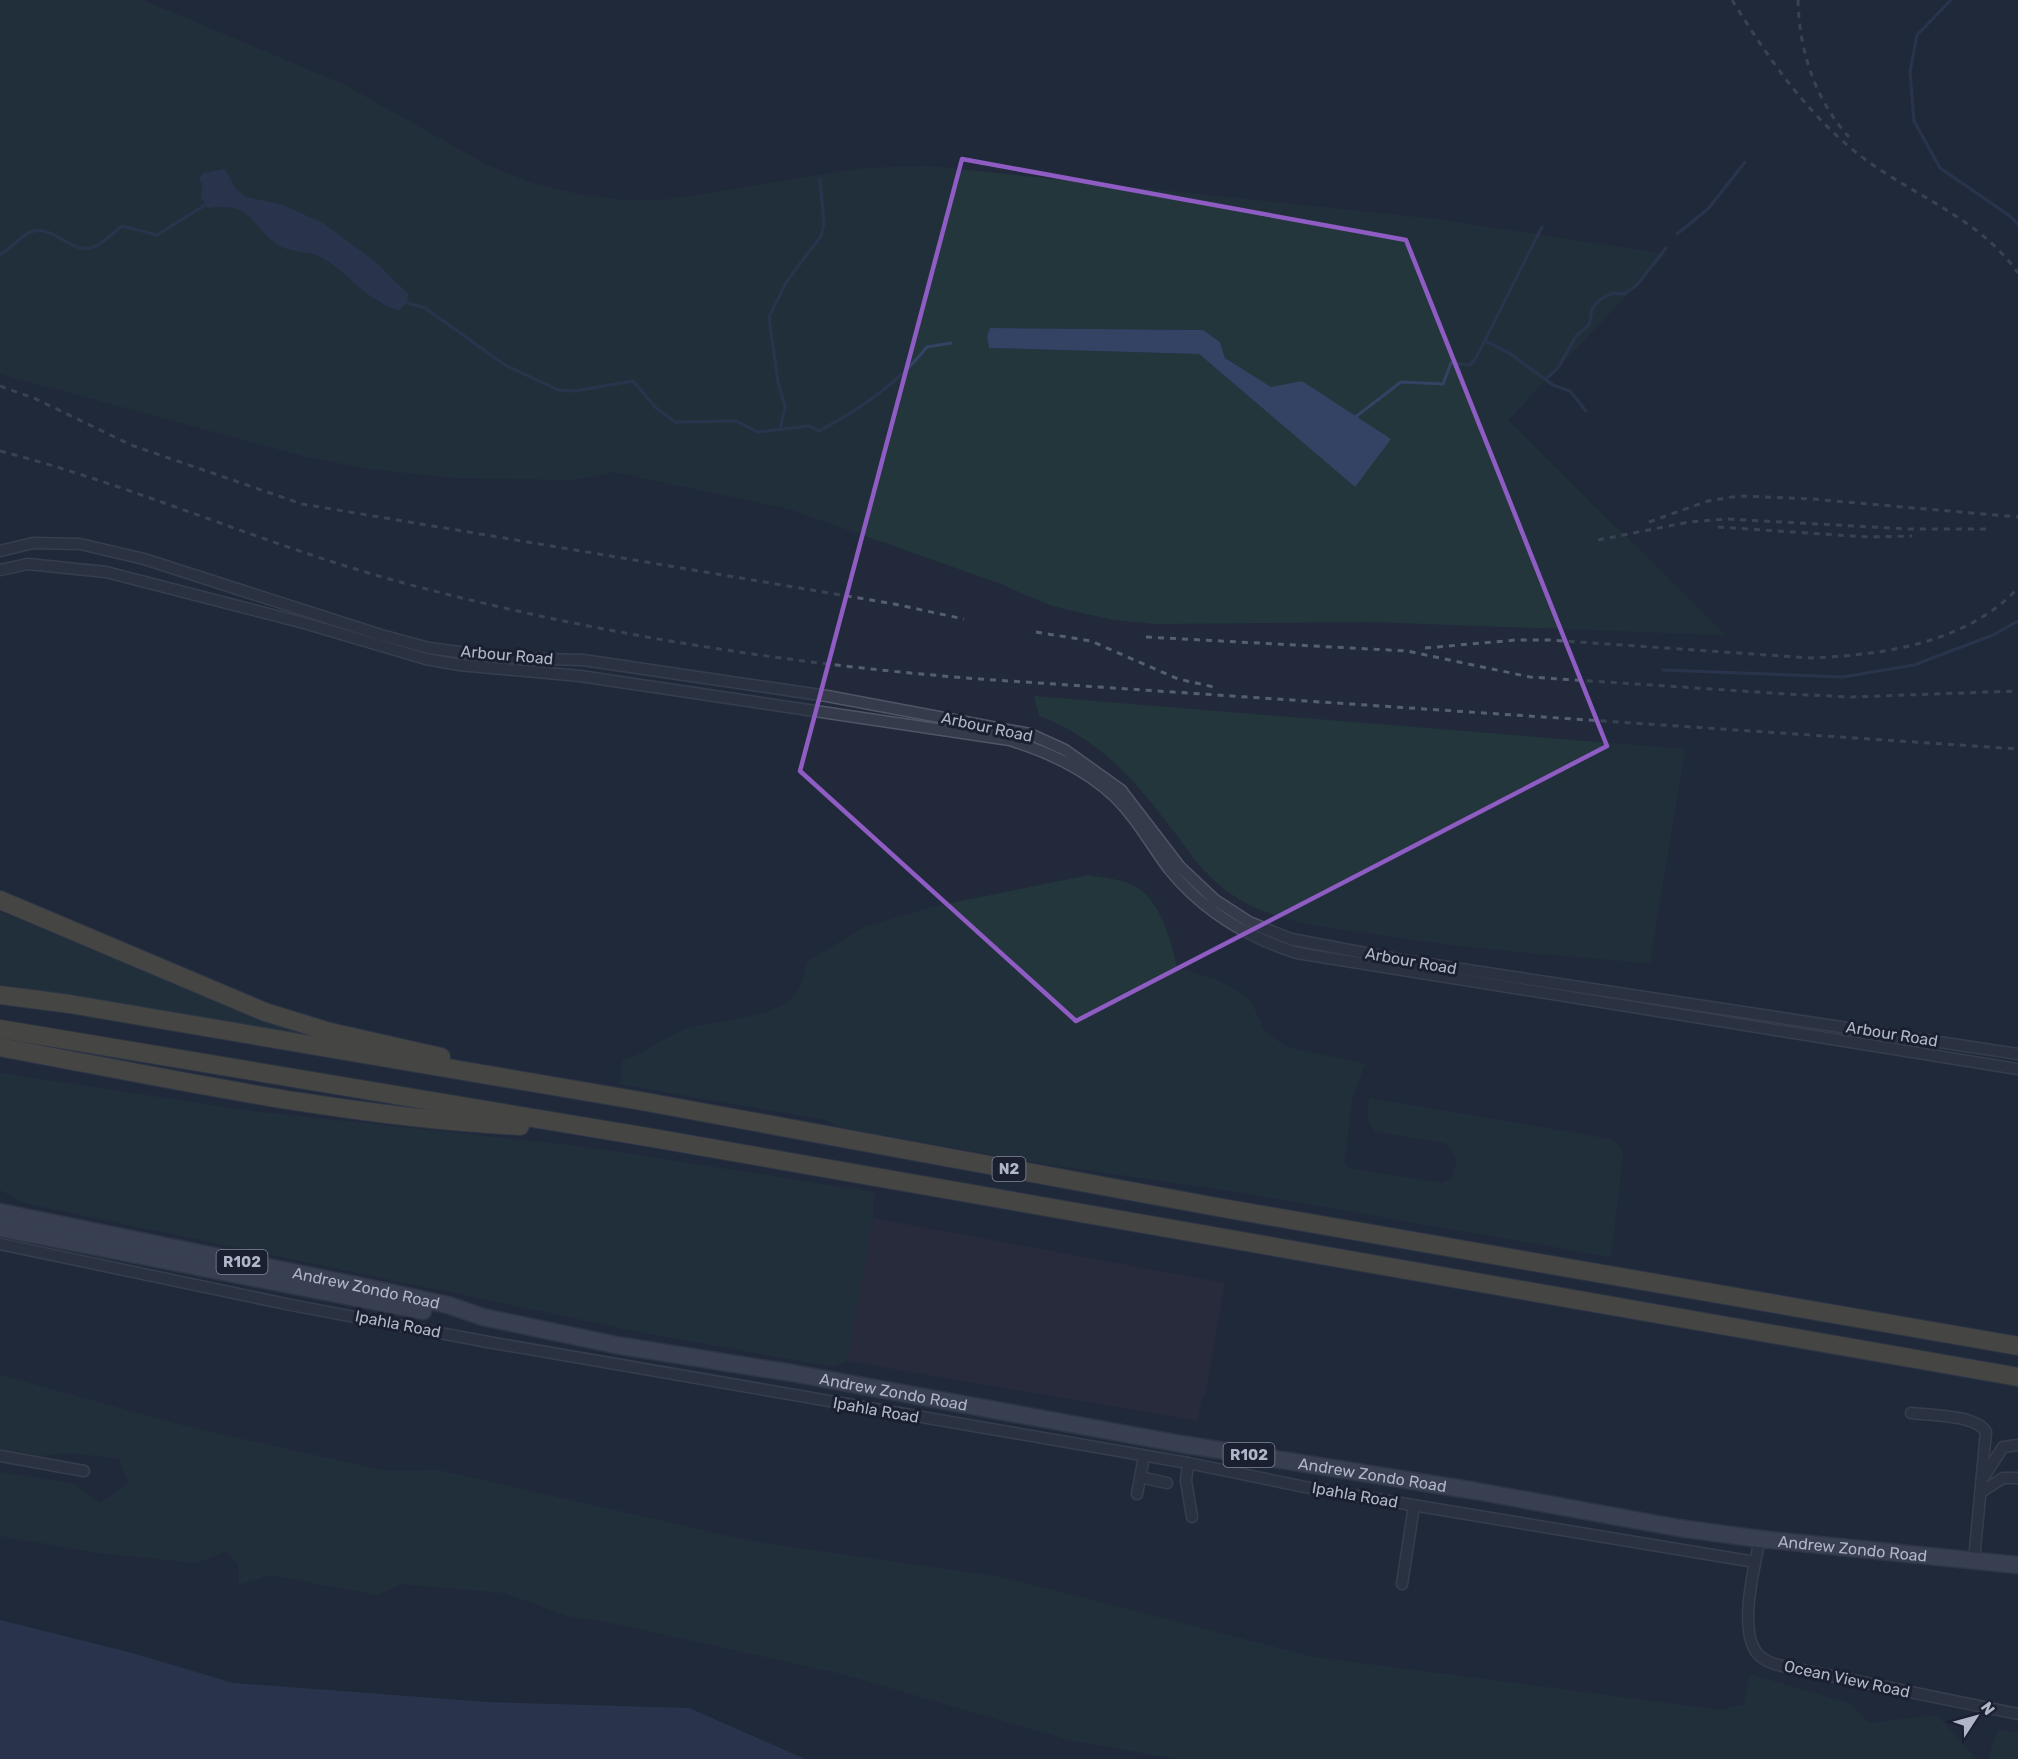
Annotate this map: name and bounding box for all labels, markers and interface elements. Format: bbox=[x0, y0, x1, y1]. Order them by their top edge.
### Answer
street label: Arbour Road bbox=[460, 641, 554, 669]
street label: Arbour Road bbox=[940, 708, 1034, 746]
street label: Arbour Road bbox=[1364, 944, 1458, 978]
street label: Arbour Road bbox=[1845, 1017, 1939, 1051]
road number: N2 bbox=[992, 1157, 1026, 1181]
road number: R102 bbox=[216, 1250, 268, 1274]
street label: Andrew Zondo Road bbox=[291, 1263, 442, 1312]
street label: Ipahla Road bbox=[353, 1306, 443, 1342]
street label: Andrew Zondo Road bbox=[818, 1369, 969, 1414]
street label: Ipahla Road bbox=[831, 1393, 921, 1427]
road number: R102 bbox=[1224, 1443, 1274, 1467]
street label: Andrew Zondo Road bbox=[1297, 1453, 1448, 1496]
street label: Ipahla Road bbox=[1310, 1478, 1400, 1512]
street label: Andrew Zondo Road bbox=[1777, 1531, 1928, 1565]
street label: Ocean View Road bbox=[1782, 1656, 1912, 1702]
north arrow bbox=[1946, 1687, 2006, 1747]
text: N bbox=[1977, 1698, 1999, 1719]

